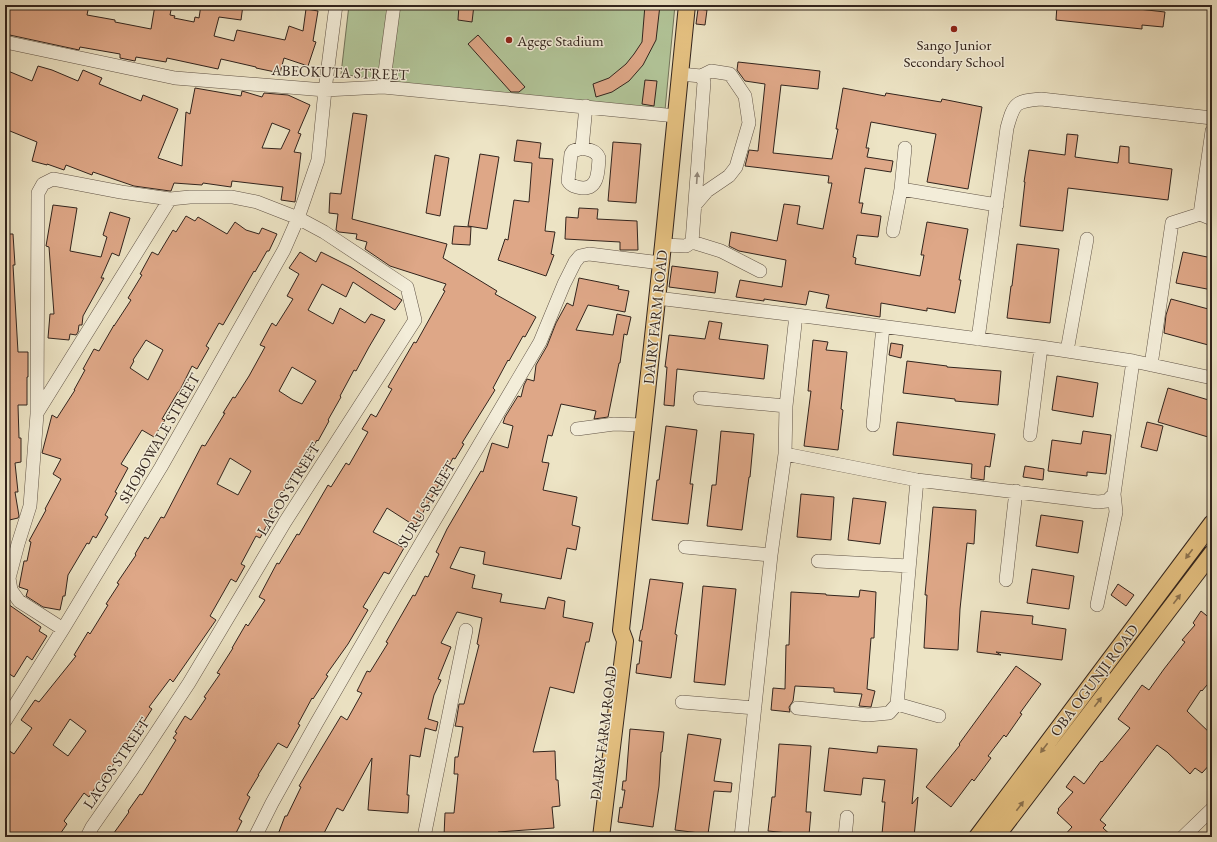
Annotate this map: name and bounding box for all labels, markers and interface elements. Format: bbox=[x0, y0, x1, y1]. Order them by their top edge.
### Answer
marker: Sango Junior Secondary School bbox=[949, 24, 959, 34]
place label: Agege Stadium bbox=[516, 31, 604, 50]
marker: Agege Stadium bbox=[504, 35, 514, 45]
place label: Sango Junior Secondary School bbox=[903, 35, 1005, 71]
street label: ABEOKUTA STREET bbox=[270, 60, 410, 84]
one-way arrow bbox=[693, 172, 700, 184]
street label: DAIRY FARM ROAD bbox=[638, 249, 672, 385]
street label: SHOBOWALE STREET bbox=[114, 369, 205, 507]
street label: LAGOS STREET bbox=[252, 438, 325, 539]
street label: SURU STREET bbox=[393, 457, 460, 551]
one-way arrow bbox=[1184, 548, 1193, 559]
one-way arrow bbox=[1173, 593, 1181, 604]
street label: OBA OGUNJI ROAD bbox=[1046, 620, 1142, 740]
street label: DAIRY FARM ROAD bbox=[585, 665, 621, 801]
one-way arrow bbox=[1094, 697, 1103, 708]
street label: LAGOS STREET bbox=[79, 713, 154, 812]
one-way arrow bbox=[1039, 742, 1048, 753]
one-way arrow bbox=[1015, 801, 1023, 811]

